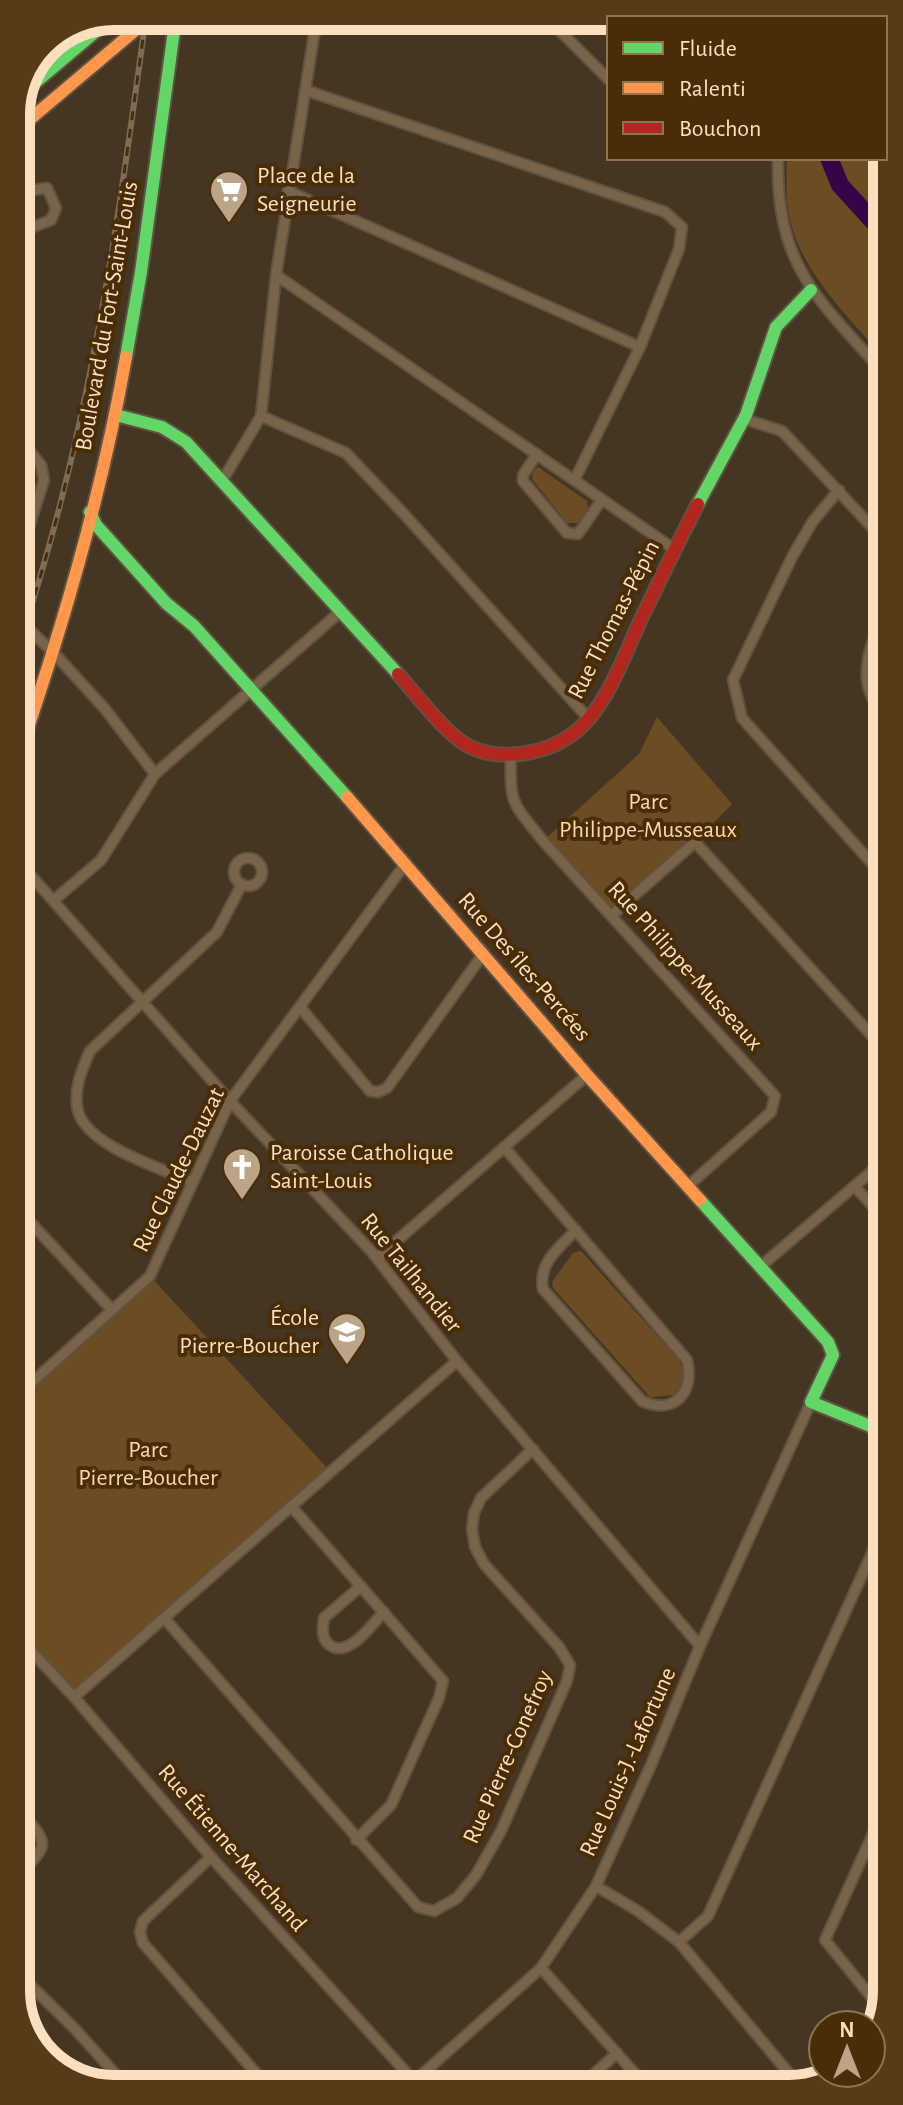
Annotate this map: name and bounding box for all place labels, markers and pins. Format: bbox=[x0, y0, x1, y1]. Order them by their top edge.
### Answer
place label: Place de la Seigneurie bbox=[257, 164, 356, 216]
supermarket icon: Place de la Seigneurie bbox=[208, 169, 250, 224]
place label: Paroisse Catholique Saint-Louis bbox=[270, 1141, 454, 1193]
church icon: Paroisse Catholique Saint-Louis bbox=[221, 1146, 263, 1201]
place label: École Pierre-Boucher bbox=[179, 1304, 319, 1358]
school or university icon: École Pierre-Boucher bbox=[326, 1311, 368, 1366]

